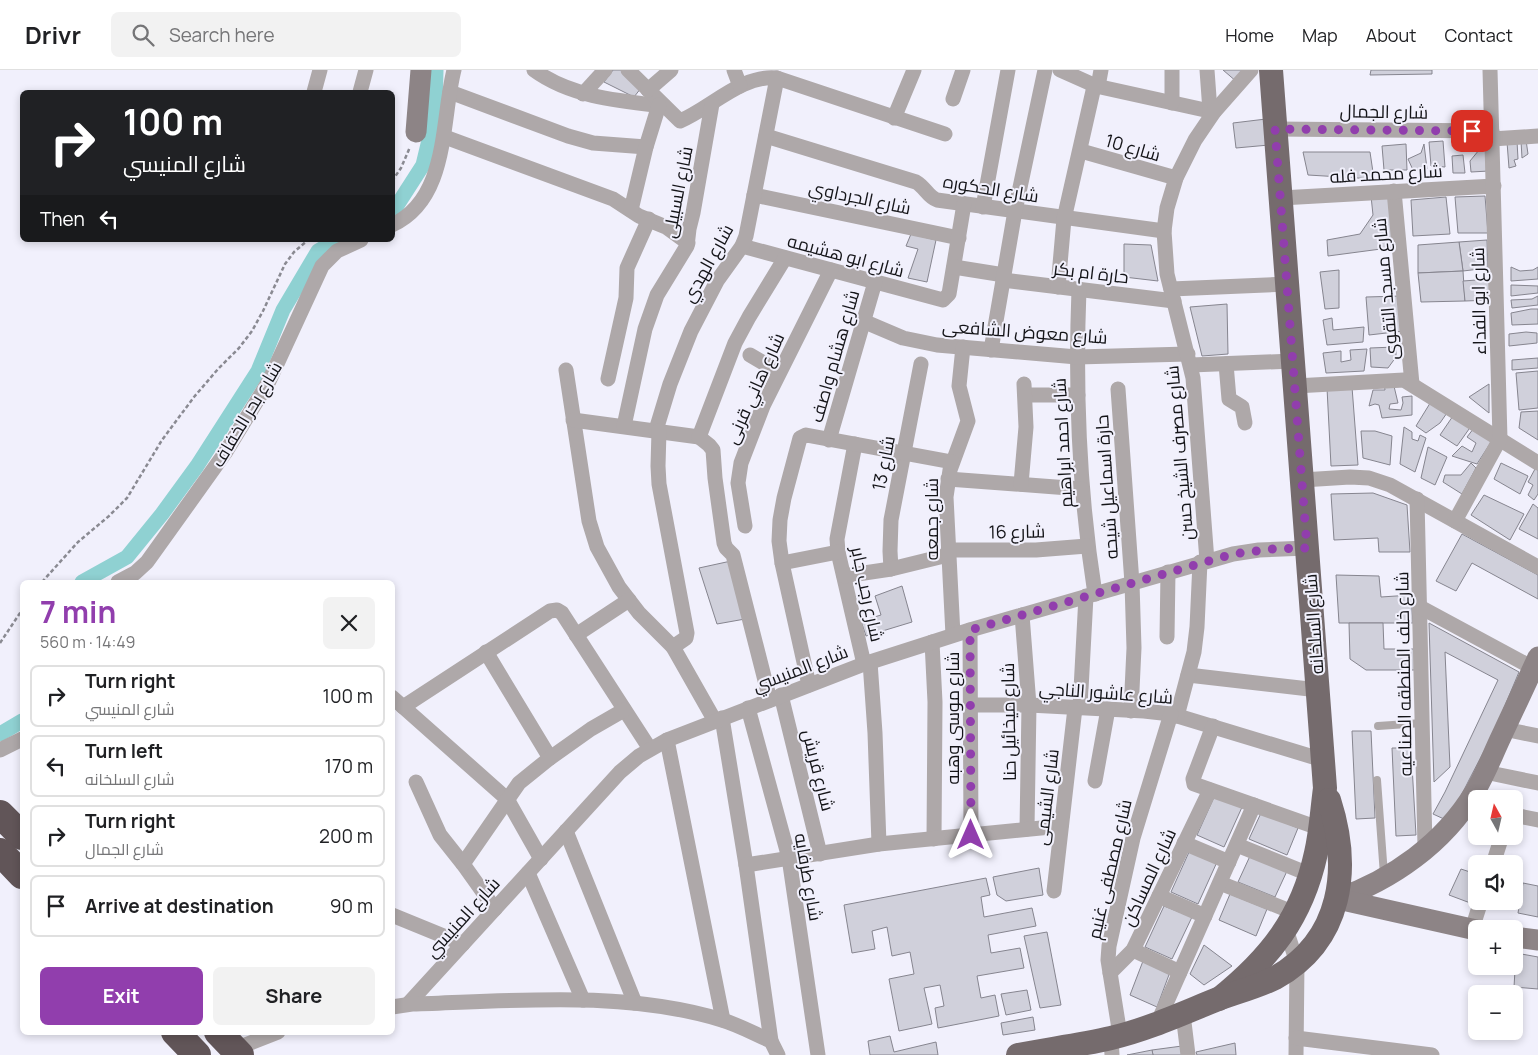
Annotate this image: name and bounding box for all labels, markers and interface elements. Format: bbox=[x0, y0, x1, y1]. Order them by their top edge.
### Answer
search box bbox=[111, 12, 461, 57]
text: Drivr bbox=[25, 18, 81, 51]
icon: search bbox=[129, 21, 157, 49]
text: Search here bbox=[169, 22, 275, 48]
text: Home bbox=[1225, 23, 1274, 47]
text: Map bbox=[1302, 23, 1338, 47]
text: About bbox=[1366, 23, 1416, 47]
text: Contact bbox=[1444, 23, 1513, 47]
text: 100 m bbox=[123, 98, 223, 146]
street label: شارع الجمال bbox=[1339, 98, 1428, 125]
icon: right bbox=[40, 110, 105, 175]
pin bbox=[1451, 110, 1493, 152]
icon: arrive bbox=[1458, 117, 1486, 145]
street label: شارع 10 bbox=[1102, 128, 1163, 167]
street label: شارع السبيلى bbox=[656, 144, 699, 240]
text: شارع المنيسي bbox=[123, 149, 246, 179]
street label: شارع محمد فله bbox=[1329, 158, 1443, 189]
street label: شارع الحكوره bbox=[941, 169, 1041, 208]
street label: شارع الجرداوي bbox=[806, 174, 913, 222]
icon: left bbox=[95, 205, 123, 233]
text: Then bbox=[40, 206, 85, 232]
street label: شارع مسجد التقوى bbox=[1367, 217, 1404, 361]
street label: شارع الهدي bbox=[676, 220, 741, 308]
street label: شارع ابو هشيمه bbox=[785, 228, 907, 283]
street label: شارع ابو الفداء bbox=[1465, 247, 1492, 355]
street label: حارة ام بكر bbox=[1051, 255, 1130, 290]
street label: شارع هشام واصف bbox=[804, 287, 865, 425]
street label: شارع معوض الشافعى bbox=[941, 313, 1109, 350]
street label: شارع هاني قرنى bbox=[719, 329, 792, 449]
street label: شارع بحر الخفاف bbox=[205, 357, 288, 472]
street label: شارع مصرف الشيخ حسن bbox=[1159, 364, 1200, 541]
street label: شارع احمد ابراهيم bbox=[1047, 377, 1078, 509]
street label: حارة اسماعيل شيحه bbox=[1089, 414, 1123, 560]
street label: شارع 13 bbox=[866, 433, 901, 493]
street label: شارع جمعه bbox=[919, 478, 944, 560]
street label: شارع 16 bbox=[988, 519, 1046, 544]
street label: شارع رجب جابر bbox=[845, 543, 890, 644]
street label: شارع خلف المنطقه الصناعيه bbox=[1389, 571, 1418, 777]
street label: شارع السلخانه bbox=[1298, 573, 1329, 675]
text: 7 min bbox=[40, 591, 116, 632]
button: close bbox=[323, 597, 375, 649]
text: 560 m · 14:49 bbox=[40, 631, 135, 653]
street label: شارع المنيسي bbox=[749, 639, 852, 699]
street label: شارع موسى وهبه bbox=[940, 652, 965, 784]
street label: شارع ميخائيل حنا bbox=[995, 663, 1022, 781]
text: Turn right bbox=[85, 668, 175, 694]
street label: شارع عاشور الناجي bbox=[1038, 675, 1174, 712]
icon: right bbox=[42, 682, 70, 710]
text: 100 m bbox=[322, 683, 373, 709]
text: شارع المنيسي bbox=[85, 698, 174, 720]
street label: شارع قريش bbox=[796, 727, 841, 814]
text: Turn left bbox=[85, 738, 163, 764]
street label: شارع الشيمى bbox=[1028, 747, 1065, 847]
icon: left bbox=[42, 752, 70, 780]
text: 170 m bbox=[325, 753, 373, 779]
text: شارع السلخانه bbox=[85, 768, 174, 790]
north arrow bbox=[1468, 790, 1522, 845]
map controls bbox=[1468, 790, 1523, 1040]
street label: شارع مصطفى غنيم bbox=[1081, 797, 1138, 942]
text: Turn right bbox=[85, 808, 175, 834]
position arrow bbox=[944, 808, 996, 860]
icon: right bbox=[42, 822, 70, 850]
text: 200 m bbox=[319, 823, 373, 849]
street label: شارع المساكن bbox=[1115, 824, 1182, 930]
street label: شارع طرفايه bbox=[788, 831, 829, 923]
text: شارع الجمال bbox=[85, 838, 164, 860]
button: sound bbox=[1468, 855, 1523, 910]
street label: شارع المنيسي bbox=[419, 872, 506, 964]
icon: arrive bbox=[42, 892, 70, 920]
text: Arrive at destination bbox=[85, 893, 274, 919]
text: 90 m bbox=[330, 893, 373, 919]
button: + bbox=[1468, 920, 1523, 975]
button: Exit bbox=[40, 967, 203, 1025]
button: Share bbox=[213, 967, 375, 1025]
button: − bbox=[1468, 985, 1523, 1040]

